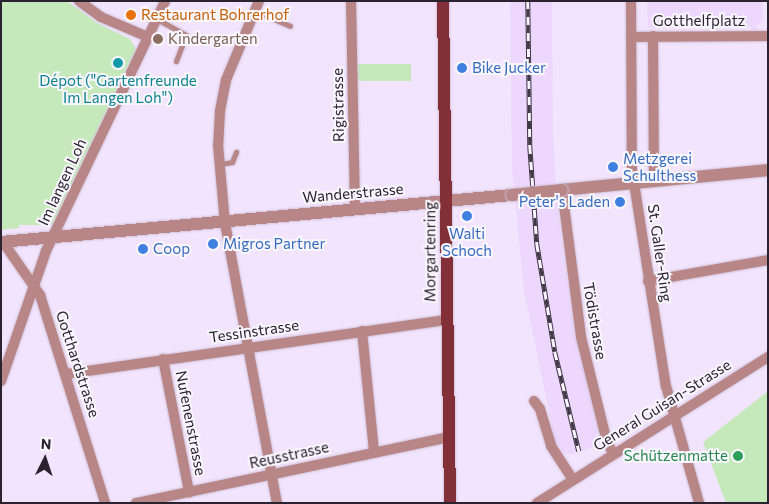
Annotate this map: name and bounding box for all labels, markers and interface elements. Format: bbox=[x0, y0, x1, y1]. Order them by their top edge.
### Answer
place label: Restaurant Bohrerhof bbox=[141, 6, 289, 24]
marker: Restaurant Bohrerhof bbox=[125, 9, 137, 21]
street label: Gotthelfplatz bbox=[653, 12, 745, 30]
place label: Kindergarten bbox=[168, 30, 257, 48]
marker: Kindergarten bbox=[152, 33, 164, 45]
marker: Dépot ("Gartenfreunde Im Langen Loh") bbox=[112, 57, 124, 69]
place label: Bike Jucker bbox=[472, 59, 546, 77]
marker: Bike Jucker bbox=[456, 62, 468, 74]
street label: Rigistrasse bbox=[328, 68, 348, 142]
place label: Dépot ("Gartenfreunde Im Langen Loh") bbox=[39, 71, 197, 106]
street label: Im langen Loh bbox=[34, 136, 90, 228]
place label: Metzgerei Schulthess bbox=[623, 149, 696, 184]
marker: Metzgerei Schulthess bbox=[607, 161, 619, 173]
street label: Wanderstrasse bbox=[302, 180, 404, 206]
place label: Peter's Laden bbox=[519, 193, 610, 211]
marker: Peter's Laden bbox=[614, 196, 626, 208]
street label: Morgartenring bbox=[421, 202, 439, 302]
street label: St. Galler-Ring bbox=[644, 203, 676, 303]
marker: Walti Schoch bbox=[461, 210, 473, 222]
place label: Walti Schoch bbox=[442, 224, 492, 259]
place label: Migros Partner bbox=[223, 235, 325, 253]
marker: Migros Partner bbox=[207, 238, 219, 250]
place label: Coop bbox=[153, 240, 190, 258]
marker: Coop bbox=[137, 243, 149, 255]
street label: Tödistrasse bbox=[579, 281, 611, 361]
street label: Gotthardstrasse bbox=[52, 308, 104, 420]
street label: Tessinstrasse bbox=[208, 316, 300, 346]
street label: General Guisan-Strasse bbox=[590, 355, 734, 455]
street label: Nufenenstrasse bbox=[172, 369, 210, 477]
north arrow bbox=[20, 434, 70, 484]
text: N bbox=[40, 435, 52, 452]
street label: Reusstrasse bbox=[248, 438, 330, 472]
place label: Schützenmatte bbox=[624, 447, 728, 465]
marker: Schützenmatte bbox=[732, 450, 744, 462]

